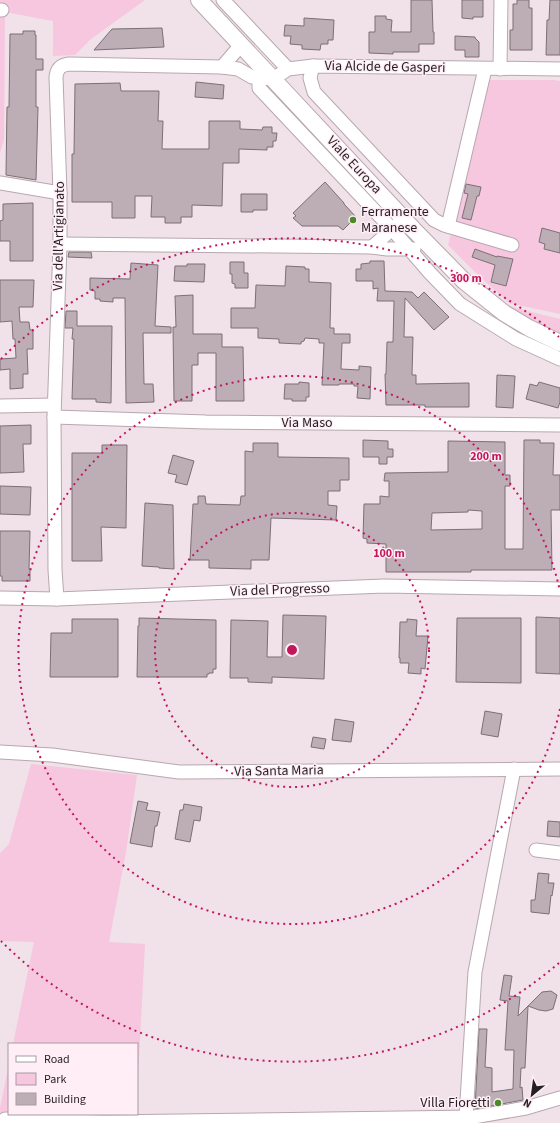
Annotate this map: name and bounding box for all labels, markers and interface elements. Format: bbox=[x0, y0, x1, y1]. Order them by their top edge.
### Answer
street label: Via Alcide de Gasperi bbox=[324, 56, 446, 78]
street label: Viale Europa bbox=[322, 131, 386, 199]
street label: Via dell'Artigianato bbox=[48, 181, 70, 291]
place label: Ferramente Maranese bbox=[361, 202, 429, 238]
marker: Ferramente Maranese bbox=[348, 215, 358, 225]
text: 300 m bbox=[450, 270, 482, 287]
street label: Via Maso bbox=[281, 413, 333, 433]
text: 200 m bbox=[470, 448, 502, 465]
text: 100 m bbox=[373, 545, 405, 562]
street label: Via del Progresso bbox=[230, 578, 330, 602]
centre of rings bbox=[285, 643, 299, 657]
street label: Via Santa Maria bbox=[234, 760, 324, 782]
legend bbox=[8, 1043, 138, 1115]
text: Road bbox=[44, 1051, 70, 1068]
text: Park bbox=[44, 1071, 66, 1088]
north arrow bbox=[512, 1075, 552, 1115]
text: Building bbox=[44, 1091, 86, 1108]
place label: Villa Fioretti bbox=[420, 1093, 490, 1113]
text: N bbox=[521, 1095, 534, 1112]
marker: Villa Fioretti bbox=[493, 1098, 503, 1108]

